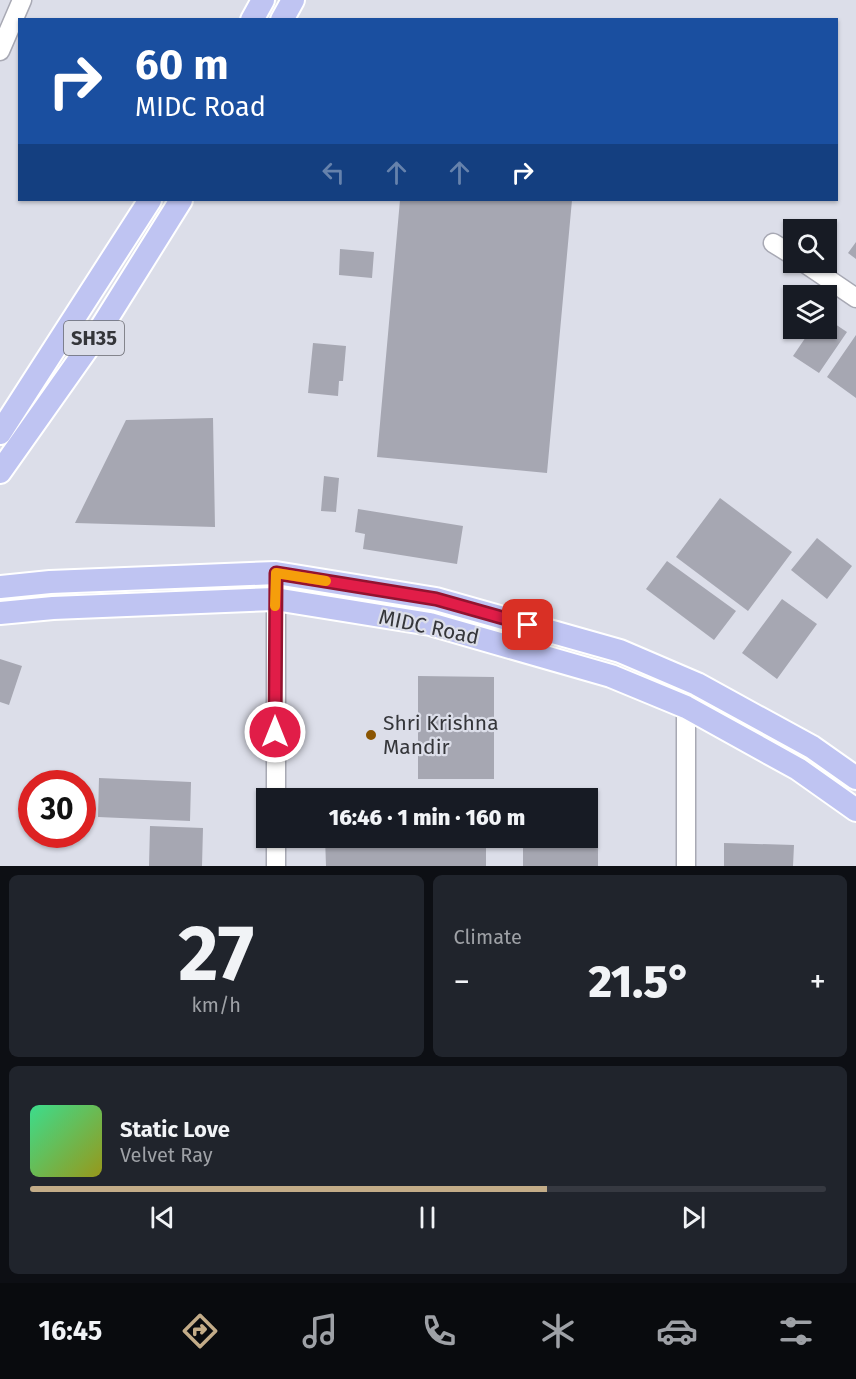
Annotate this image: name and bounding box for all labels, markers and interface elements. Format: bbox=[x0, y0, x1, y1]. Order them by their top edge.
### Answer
text: 60 m bbox=[135, 40, 229, 90]
icon: right bbox=[36, 42, 114, 120]
text: MIDC Road bbox=[135, 91, 266, 123]
icon: left bbox=[317, 156, 350, 189]
icon: ahead bbox=[380, 156, 413, 189]
icon: ahead bbox=[443, 156, 476, 189]
icon: right bbox=[506, 156, 539, 189]
map controls bbox=[783, 219, 837, 339]
button: search bbox=[783, 219, 837, 273]
button: layers bbox=[783, 285, 837, 339]
road number: SH35 bbox=[64, 321, 124, 355]
pin bbox=[502, 599, 553, 650]
street label: MIDC Road bbox=[377, 604, 481, 650]
icon: arrive bbox=[511, 608, 544, 641]
position arrow bbox=[243, 700, 307, 764]
place label: Shri Krishna Mandir bbox=[383, 710, 499, 760]
marker: Shri Krishna Mandir bbox=[364, 728, 378, 742]
speed limit sign: 30 bbox=[18, 770, 96, 848]
text: 16:46 · 1 min · 160 m bbox=[329, 804, 525, 831]
text: 27 bbox=[178, 907, 254, 1001]
text: Climate bbox=[454, 925, 522, 949]
text: 21.5° bbox=[588, 955, 691, 1009]
text: − bbox=[454, 962, 470, 1002]
text: + bbox=[810, 962, 826, 1002]
text: km/h bbox=[192, 993, 241, 1017]
text: Static Love bbox=[120, 1116, 230, 1143]
text: Velvet Ray bbox=[120, 1143, 213, 1167]
icon: previous bbox=[146, 1201, 179, 1234]
icon: pause bbox=[411, 1201, 444, 1234]
icon: next bbox=[677, 1201, 710, 1234]
icon: directions bbox=[179, 1310, 221, 1352]
icon: music bbox=[299, 1310, 341, 1352]
icon: phone bbox=[418, 1310, 460, 1352]
icon: climate bbox=[537, 1310, 579, 1352]
icon: car bbox=[656, 1310, 698, 1352]
icon: filters bbox=[775, 1310, 817, 1352]
text: 16:45 bbox=[39, 1315, 102, 1347]

